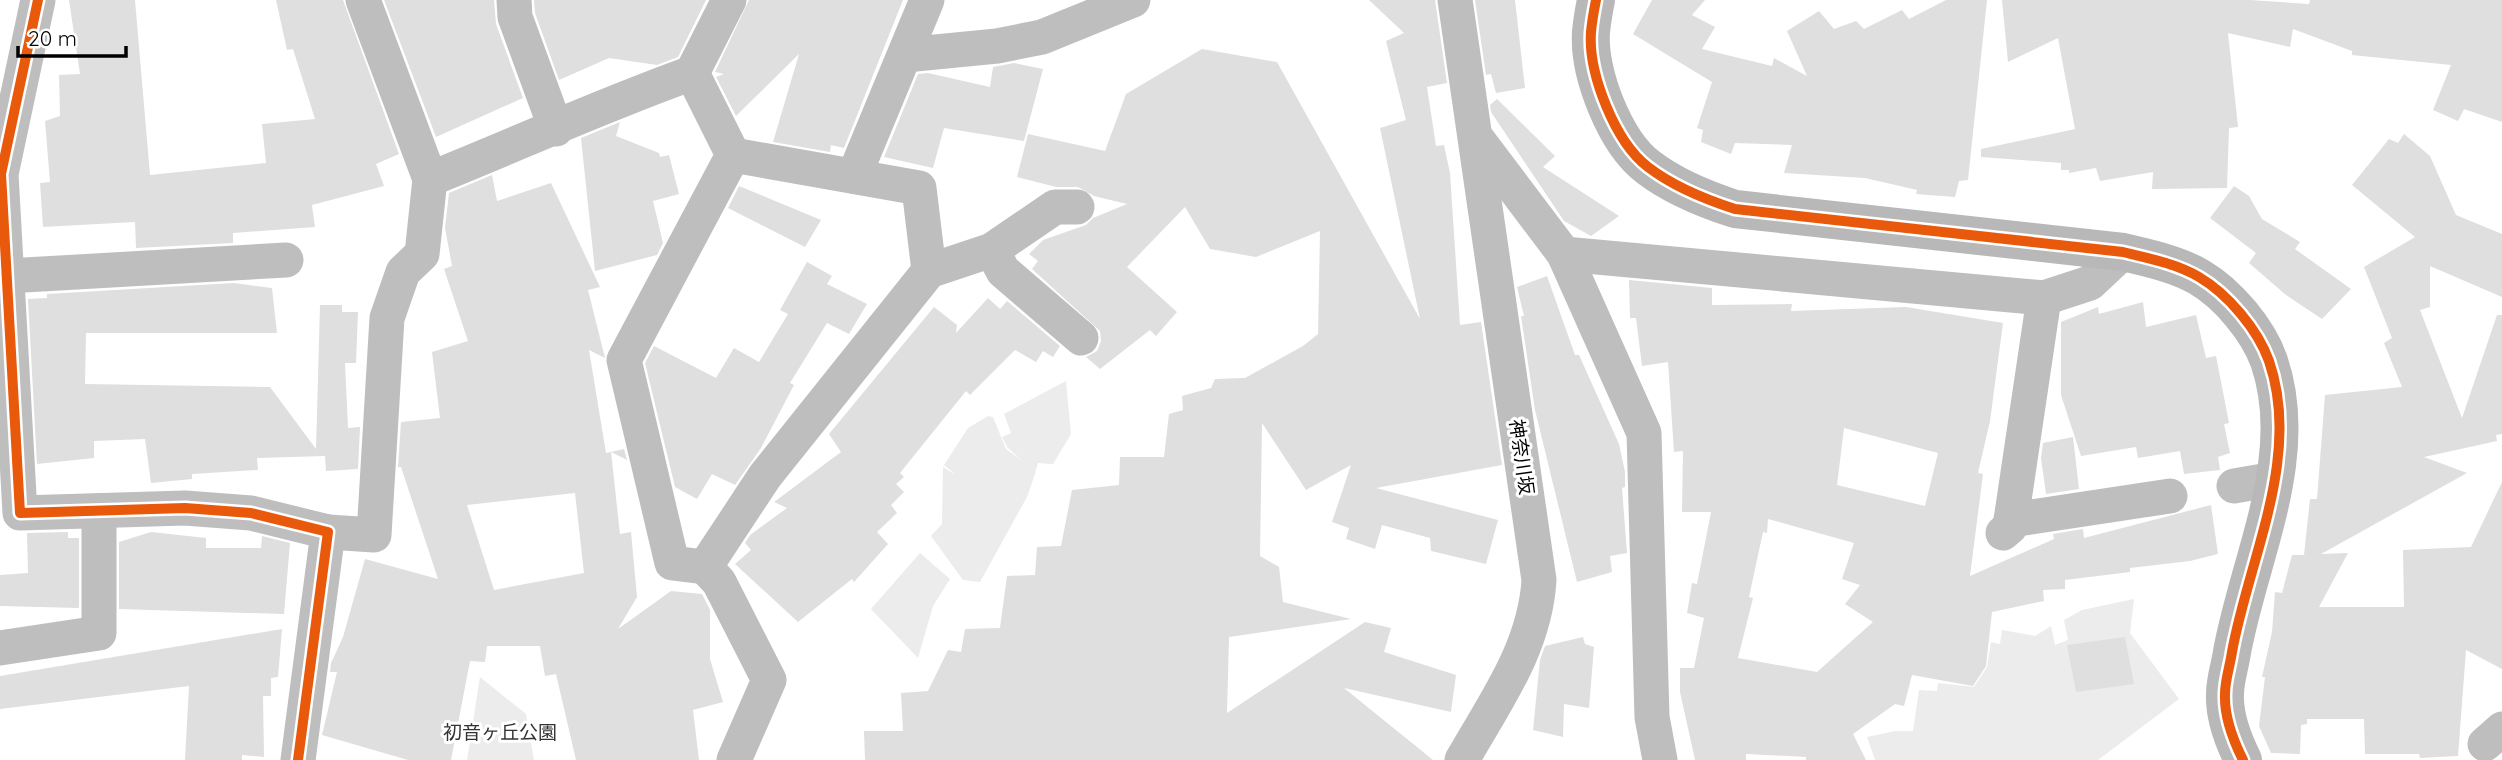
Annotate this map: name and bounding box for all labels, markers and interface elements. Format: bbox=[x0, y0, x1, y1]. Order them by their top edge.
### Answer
scale bar bbox=[18, 14, 126, 58]
text: 20 m bbox=[28, 25, 77, 51]
street label: 神奈川坂 bbox=[1505, 418, 1539, 496]
park label: 初音ヶ丘公園 bbox=[443, 720, 557, 744]

